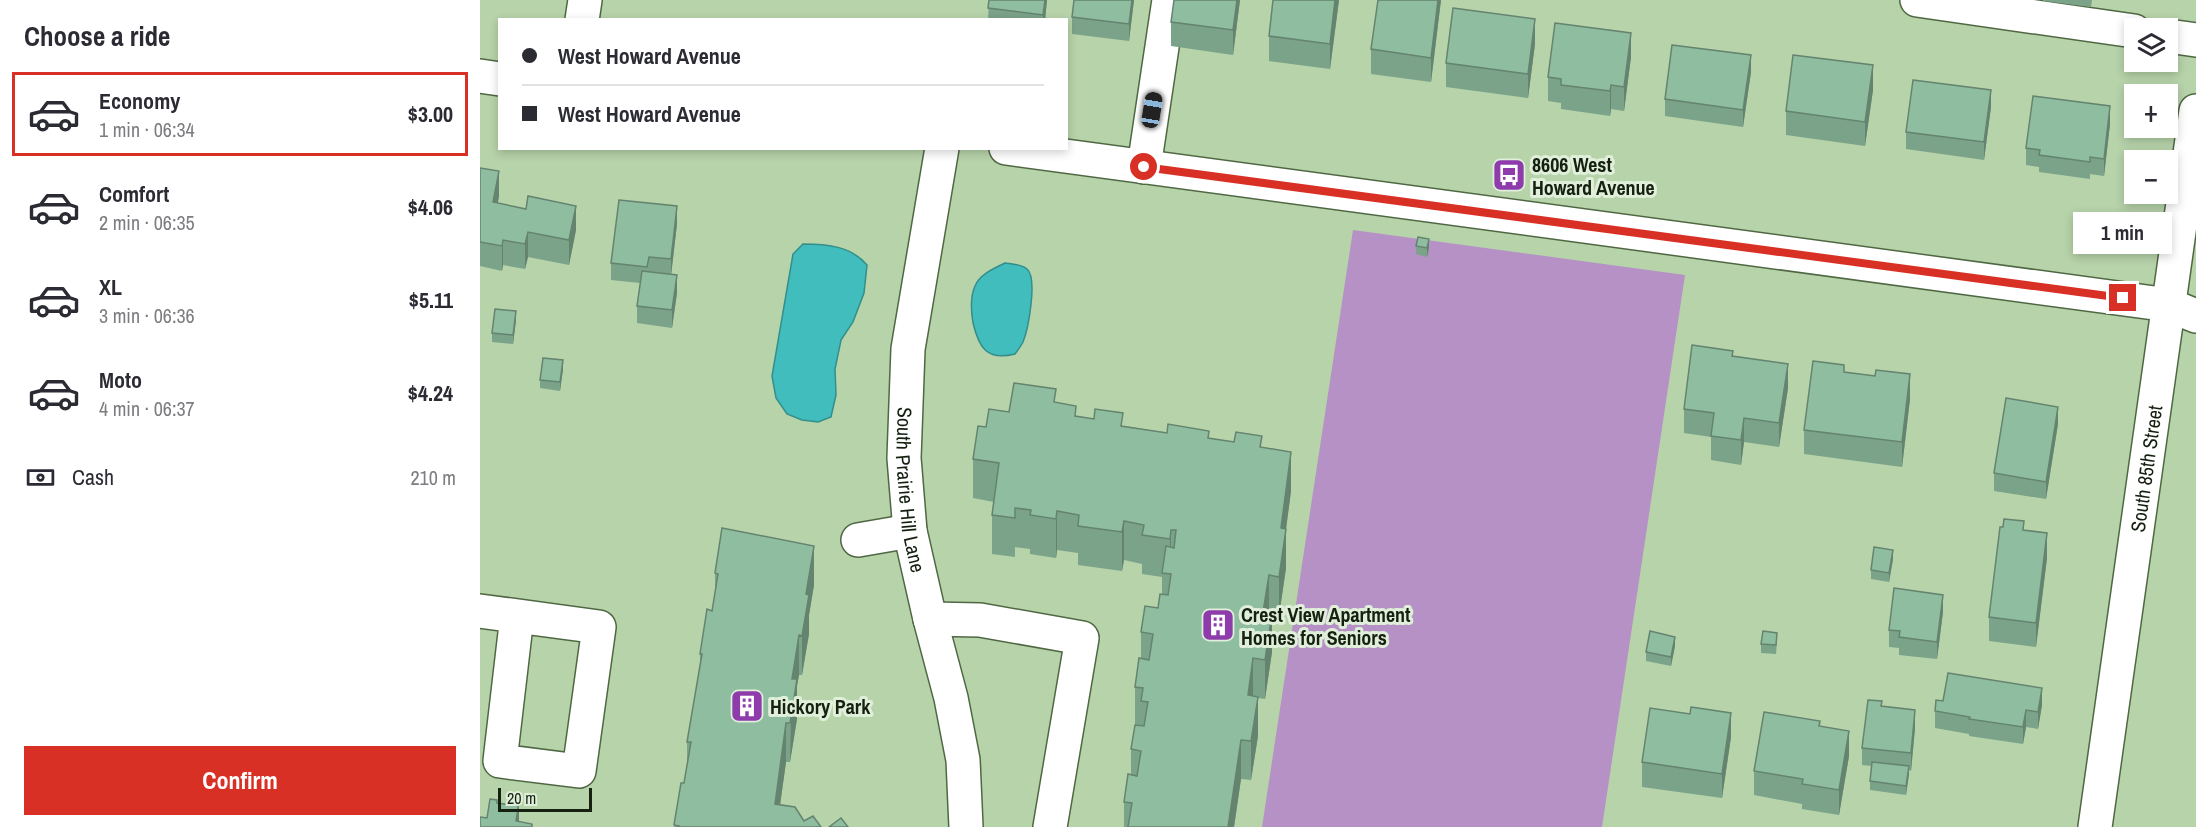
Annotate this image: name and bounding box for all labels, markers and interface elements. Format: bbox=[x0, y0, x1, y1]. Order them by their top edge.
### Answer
text: Choose a ride bbox=[24, 18, 170, 54]
map controls bbox=[2124, 18, 2178, 204]
button: layers bbox=[2124, 18, 2178, 72]
text: West Howard Avenue bbox=[558, 41, 741, 71]
button: + bbox=[2124, 84, 2178, 138]
text: Economy bbox=[99, 86, 180, 116]
icon: car bbox=[27, 87, 81, 141]
car bbox=[1140, 91, 1164, 129]
text: $3.00 bbox=[408, 99, 453, 129]
text: West Howard Avenue bbox=[558, 99, 741, 129]
text: 1 min · 06:34 bbox=[99, 116, 195, 143]
button: − bbox=[2124, 150, 2178, 204]
place label: 8606 West Howard Avenue bbox=[1532, 151, 1655, 201]
route start bbox=[1130, 153, 1157, 180]
bus stop icon: 8606 West Howard Avenue bbox=[1491, 157, 1527, 193]
text: Comfort bbox=[99, 179, 169, 209]
icon: car bbox=[27, 180, 81, 234]
text: $4.06 bbox=[408, 192, 453, 222]
text: 2 min · 06:35 bbox=[99, 209, 195, 236]
callout: 1 min bbox=[2074, 211, 2172, 253]
text: 1 min bbox=[2101, 219, 2144, 246]
text: XL bbox=[99, 272, 122, 302]
icon: car bbox=[27, 273, 81, 327]
route end bbox=[2109, 284, 2136, 311]
text: $5.11 bbox=[409, 285, 453, 315]
text: 3 min · 06:36 bbox=[99, 302, 195, 329]
text: Moto bbox=[99, 365, 142, 395]
icon: car bbox=[27, 366, 81, 420]
text: $4.24 bbox=[408, 378, 453, 408]
text: 4 min · 06:37 bbox=[99, 395, 195, 422]
street label: South 85th Street bbox=[2123, 403, 2168, 534]
street label: South Prairie Hill Lane bbox=[890, 407, 932, 575]
icon: cash bbox=[24, 461, 57, 494]
text: Cash bbox=[72, 462, 114, 492]
text: 210 m bbox=[410, 464, 456, 491]
place label: Crest View Apartment Homes for Seniors bbox=[1241, 601, 1411, 651]
building icon: Crest View Apartment Homes for Seniors bbox=[1200, 607, 1236, 643]
building icon: Hickory Park bbox=[729, 688, 765, 724]
place label: Hickory Park bbox=[770, 693, 871, 720]
button: Confirm bbox=[24, 746, 456, 815]
scale bar bbox=[498, 785, 592, 812]
text: 20 m bbox=[507, 787, 536, 809]

